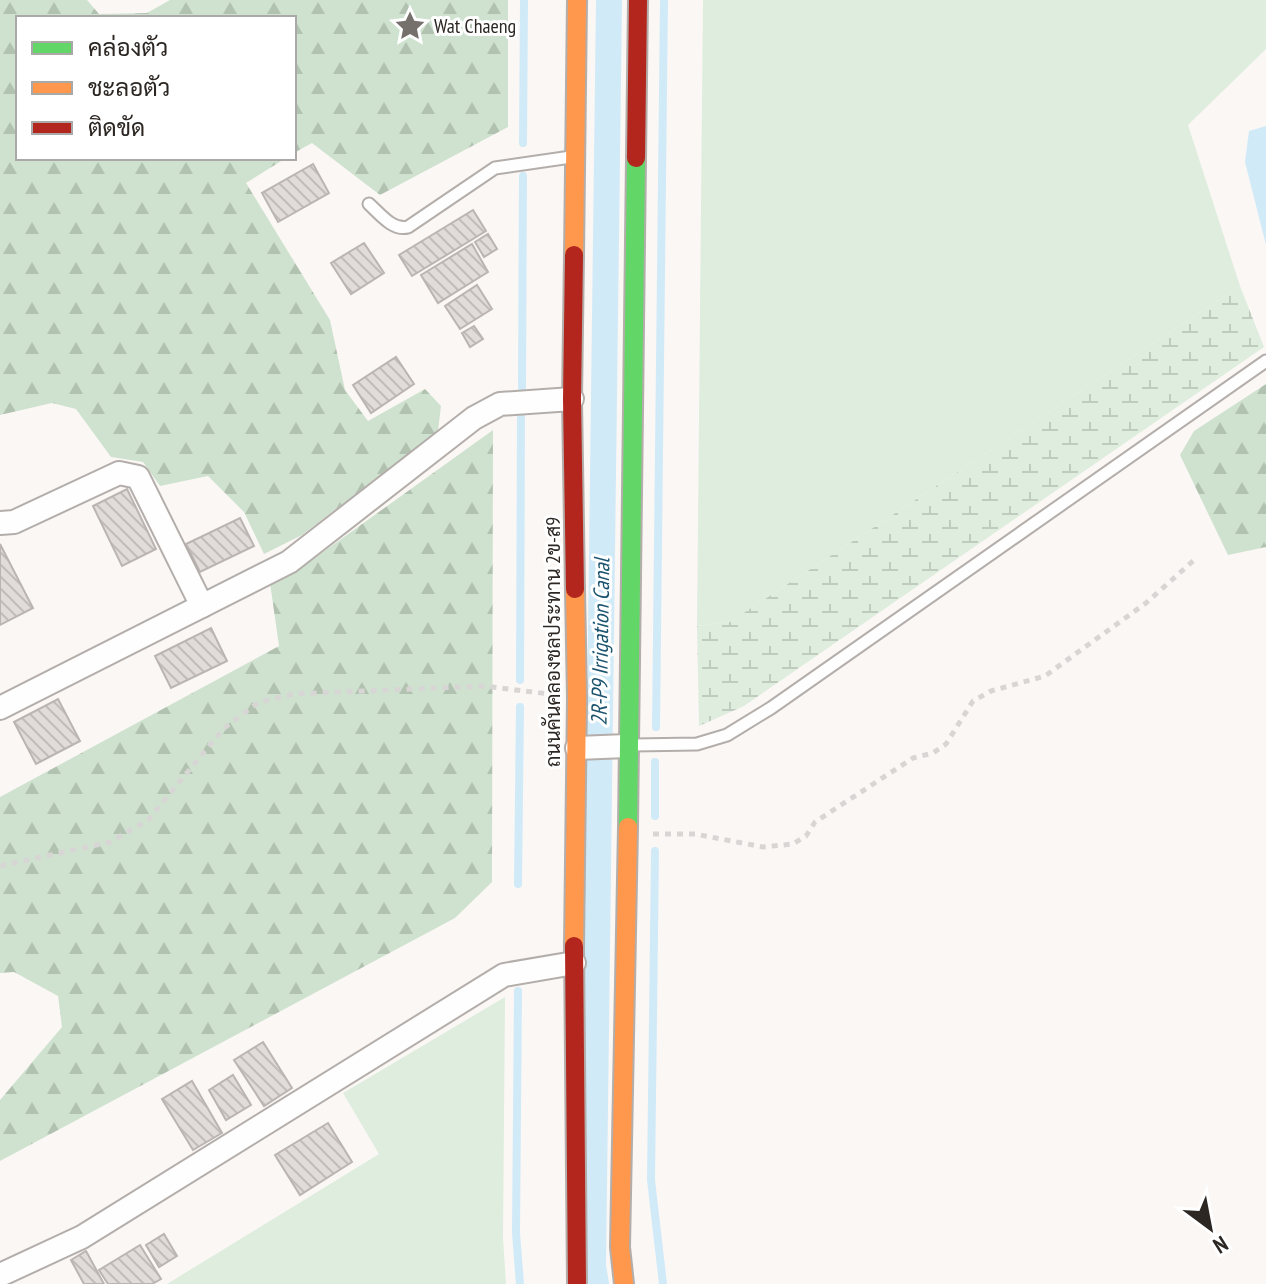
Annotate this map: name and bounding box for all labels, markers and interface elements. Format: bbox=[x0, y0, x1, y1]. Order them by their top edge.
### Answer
place icon: Wat Chaeng bbox=[393, 9, 427, 43]
place label: Wat Chaeng bbox=[434, 13, 516, 39]
legend bbox=[16, 16, 296, 160]
text: คล่องตัว bbox=[88, 32, 168, 63]
text: ชะลอตัว bbox=[88, 72, 170, 103]
text: ติดขัด bbox=[88, 112, 145, 143]
street label: ถนนคันคลองชลประทาน 2ข-ส9 bbox=[540, 517, 566, 767]
water label: 2R-P9 Irrigation Canal bbox=[585, 556, 615, 726]
north arrow bbox=[1170, 1188, 1250, 1268]
text: N bbox=[1208, 1230, 1233, 1260]

